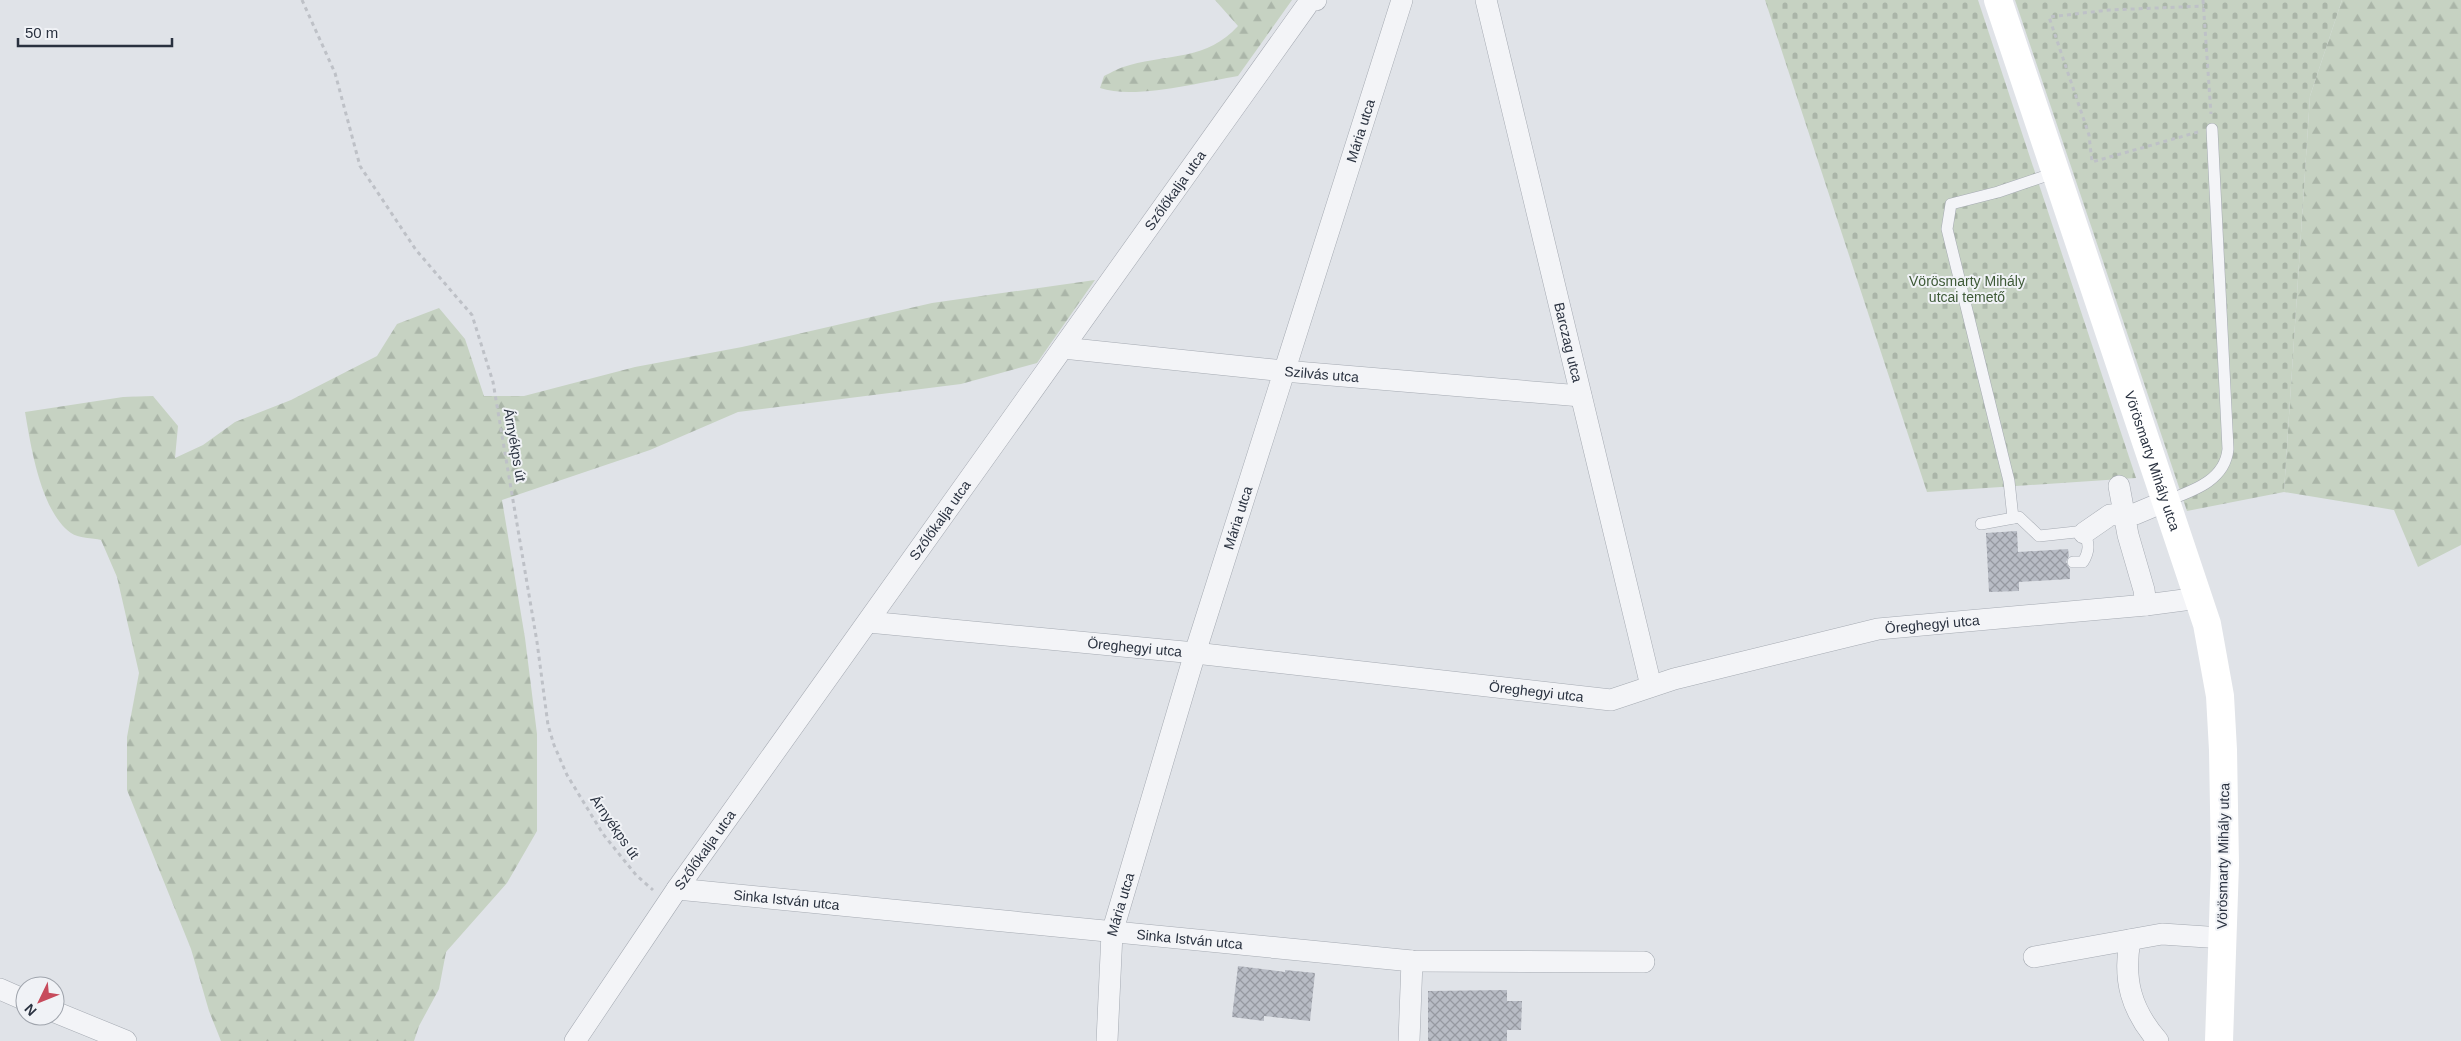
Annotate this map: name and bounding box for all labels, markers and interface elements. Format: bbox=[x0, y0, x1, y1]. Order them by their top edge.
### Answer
scale bar bbox=[18, 15, 171, 47]
text: 50 m bbox=[25, 24, 58, 41]
street label: Mária utca bbox=[1343, 97, 1378, 164]
street label: Szőlőkalja utca bbox=[1141, 147, 1209, 233]
park label: Vörösmarty Mihály utcai temető bbox=[1909, 273, 2025, 305]
street label: Barczag utca bbox=[1551, 301, 1586, 384]
street label: Szilvás utca bbox=[1284, 363, 1360, 385]
street label: Vörösmarty Mihály utca bbox=[2122, 389, 2183, 533]
street label: Árnyékps út bbox=[501, 407, 529, 483]
street label: Szőlőkalja utca bbox=[906, 477, 974, 563]
street label: Mária utca bbox=[1220, 484, 1255, 551]
street label: Öreghegyi utca bbox=[1884, 612, 1980, 636]
street label: Öreghegyi utca bbox=[1087, 634, 1183, 660]
street label: Öreghegyi utca bbox=[1488, 677, 1585, 705]
street label: Vörösmarty Mihály utca bbox=[2214, 783, 2232, 929]
street label: Árnyékps út bbox=[587, 792, 643, 862]
street label: Szőlőkalja utca bbox=[671, 807, 739, 893]
street label: Mária utca bbox=[1104, 871, 1138, 938]
street label: Sinka István utca bbox=[733, 887, 841, 913]
street label: Sinka István utca bbox=[1136, 926, 1244, 952]
north arrow bbox=[15, 976, 65, 1026]
text: N bbox=[21, 1001, 40, 1019]

